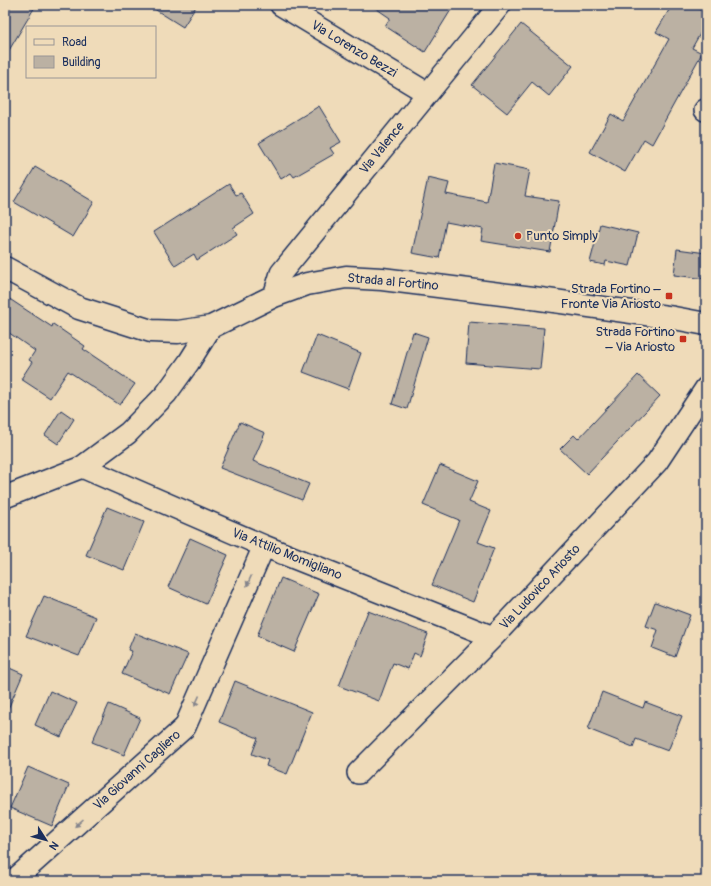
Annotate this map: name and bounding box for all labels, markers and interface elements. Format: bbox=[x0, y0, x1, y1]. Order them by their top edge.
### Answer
street label: Via Lorenzo Bezzi bbox=[308, 17, 400, 81]
legend bbox=[26, 26, 156, 78]
text: Road bbox=[62, 35, 87, 50]
text: Building bbox=[62, 55, 101, 70]
street label: Via Valence bbox=[356, 118, 408, 177]
place label: Punto Simply bbox=[526, 228, 598, 244]
marker: Punto Simply bbox=[513, 231, 523, 241]
street label: Strada al Fortino bbox=[347, 270, 439, 294]
place label: Strada Fortino – Fronte Via Ariosto bbox=[561, 281, 661, 312]
marker: Strada Fortino – Fronte Via Ariosto bbox=[664, 291, 674, 301]
place label: Strada Fortino – Via Ariosto bbox=[595, 324, 675, 355]
marker: Strada Fortino – Via Ariosto bbox=[678, 334, 688, 344]
street label: Via Attilio Momigliano bbox=[230, 525, 344, 583]
street label: Via Ludovico Ariosto bbox=[496, 541, 584, 633]
one-way arrow bbox=[246, 576, 252, 587]
one-way arrow bbox=[194, 695, 200, 706]
street label: Via Giovanni Cagliero bbox=[90, 727, 184, 813]
one-way arrow bbox=[74, 818, 84, 827]
north arrow bbox=[26, 820, 66, 860]
text: N bbox=[46, 839, 61, 853]

